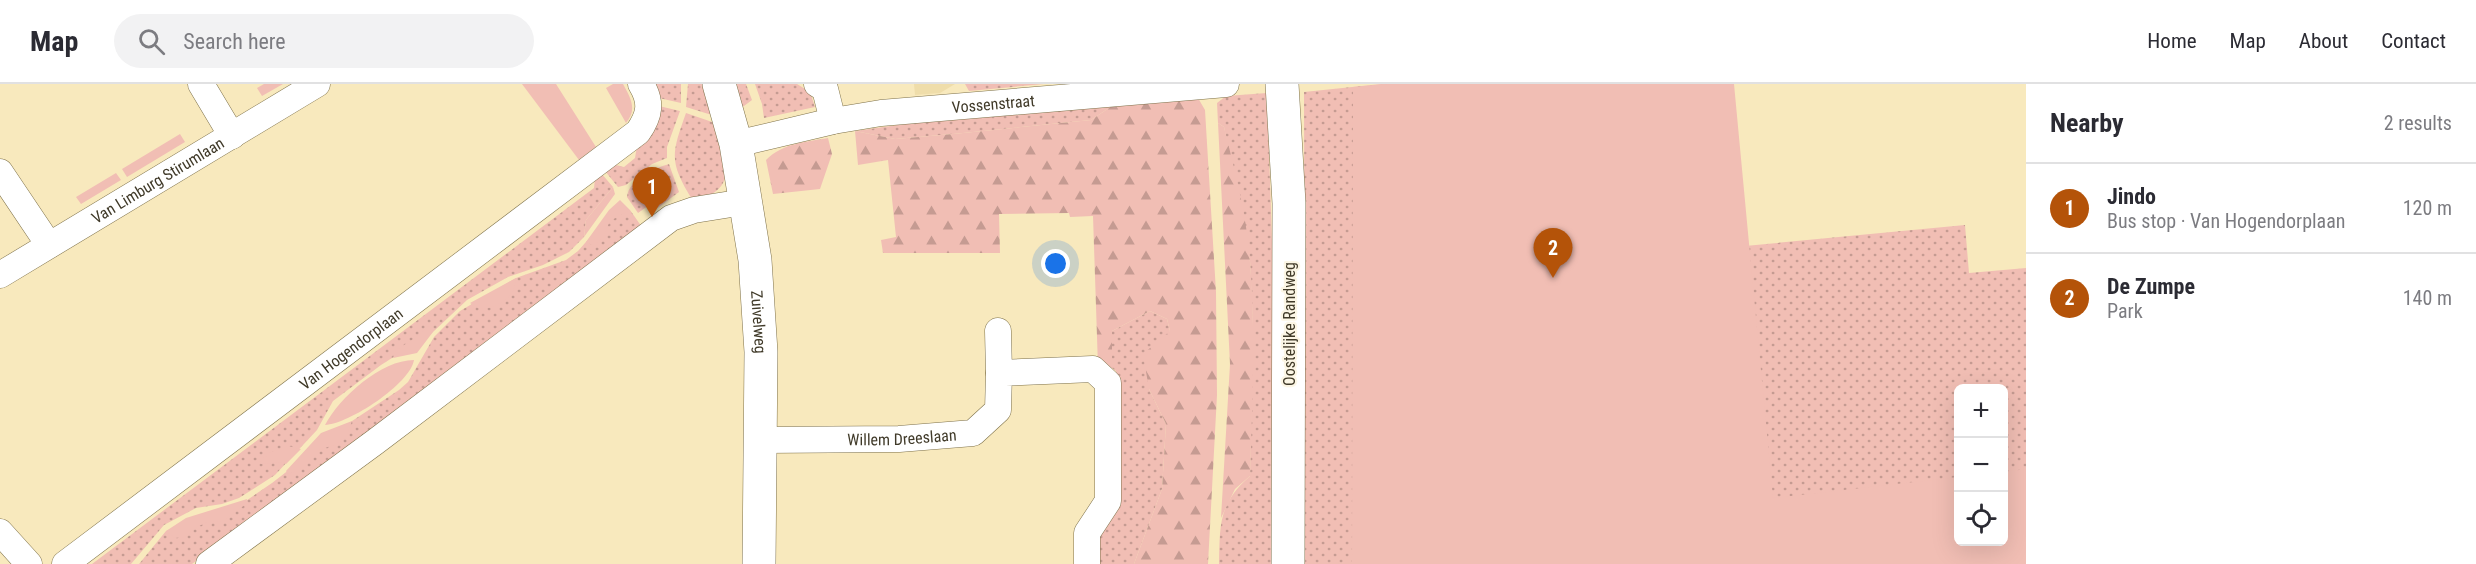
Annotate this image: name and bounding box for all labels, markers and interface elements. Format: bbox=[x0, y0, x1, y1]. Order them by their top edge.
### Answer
search box bbox=[114, 14, 534, 68]
text: Map bbox=[30, 25, 78, 58]
icon: search bbox=[135, 25, 168, 58]
text: Search here bbox=[183, 29, 286, 54]
text: Home bbox=[2147, 29, 2197, 53]
text: Map bbox=[2230, 29, 2266, 53]
text: About bbox=[2299, 29, 2348, 53]
text: Contact bbox=[2381, 29, 2446, 53]
street label: Vossenstraat bbox=[951, 91, 1036, 117]
text: Nearby bbox=[2050, 108, 2124, 138]
text: 2 results bbox=[2384, 111, 2452, 135]
street label: Van Limburg Stirumlaan bbox=[88, 133, 227, 227]
pin: 1 bbox=[632, 168, 672, 217]
text: Jindo bbox=[2107, 184, 2156, 209]
text: 1 bbox=[2064, 196, 2075, 220]
text: 120 m bbox=[2403, 196, 2452, 220]
text: Bus stop · Van Hogendorplaan bbox=[2107, 209, 2345, 233]
pin: 2 bbox=[1534, 228, 1572, 278]
your location bbox=[1041, 249, 1070, 278]
street label: Oostelijke Randweg bbox=[1280, 262, 1299, 386]
text: De Zumpe bbox=[2107, 274, 2195, 299]
text: 2 bbox=[2064, 286, 2075, 310]
text: 140 m bbox=[2403, 286, 2452, 310]
street label: Zuivelweg bbox=[747, 290, 771, 354]
text: Park bbox=[2107, 299, 2143, 323]
street label: Van Hogendorplaan bbox=[296, 303, 406, 393]
map controls bbox=[1954, 384, 2008, 546]
button: + bbox=[1954, 384, 2008, 438]
street label: Willem Dreeslaan bbox=[847, 425, 957, 449]
button: − bbox=[1954, 438, 2008, 492]
button: locate bbox=[1954, 492, 2008, 546]

